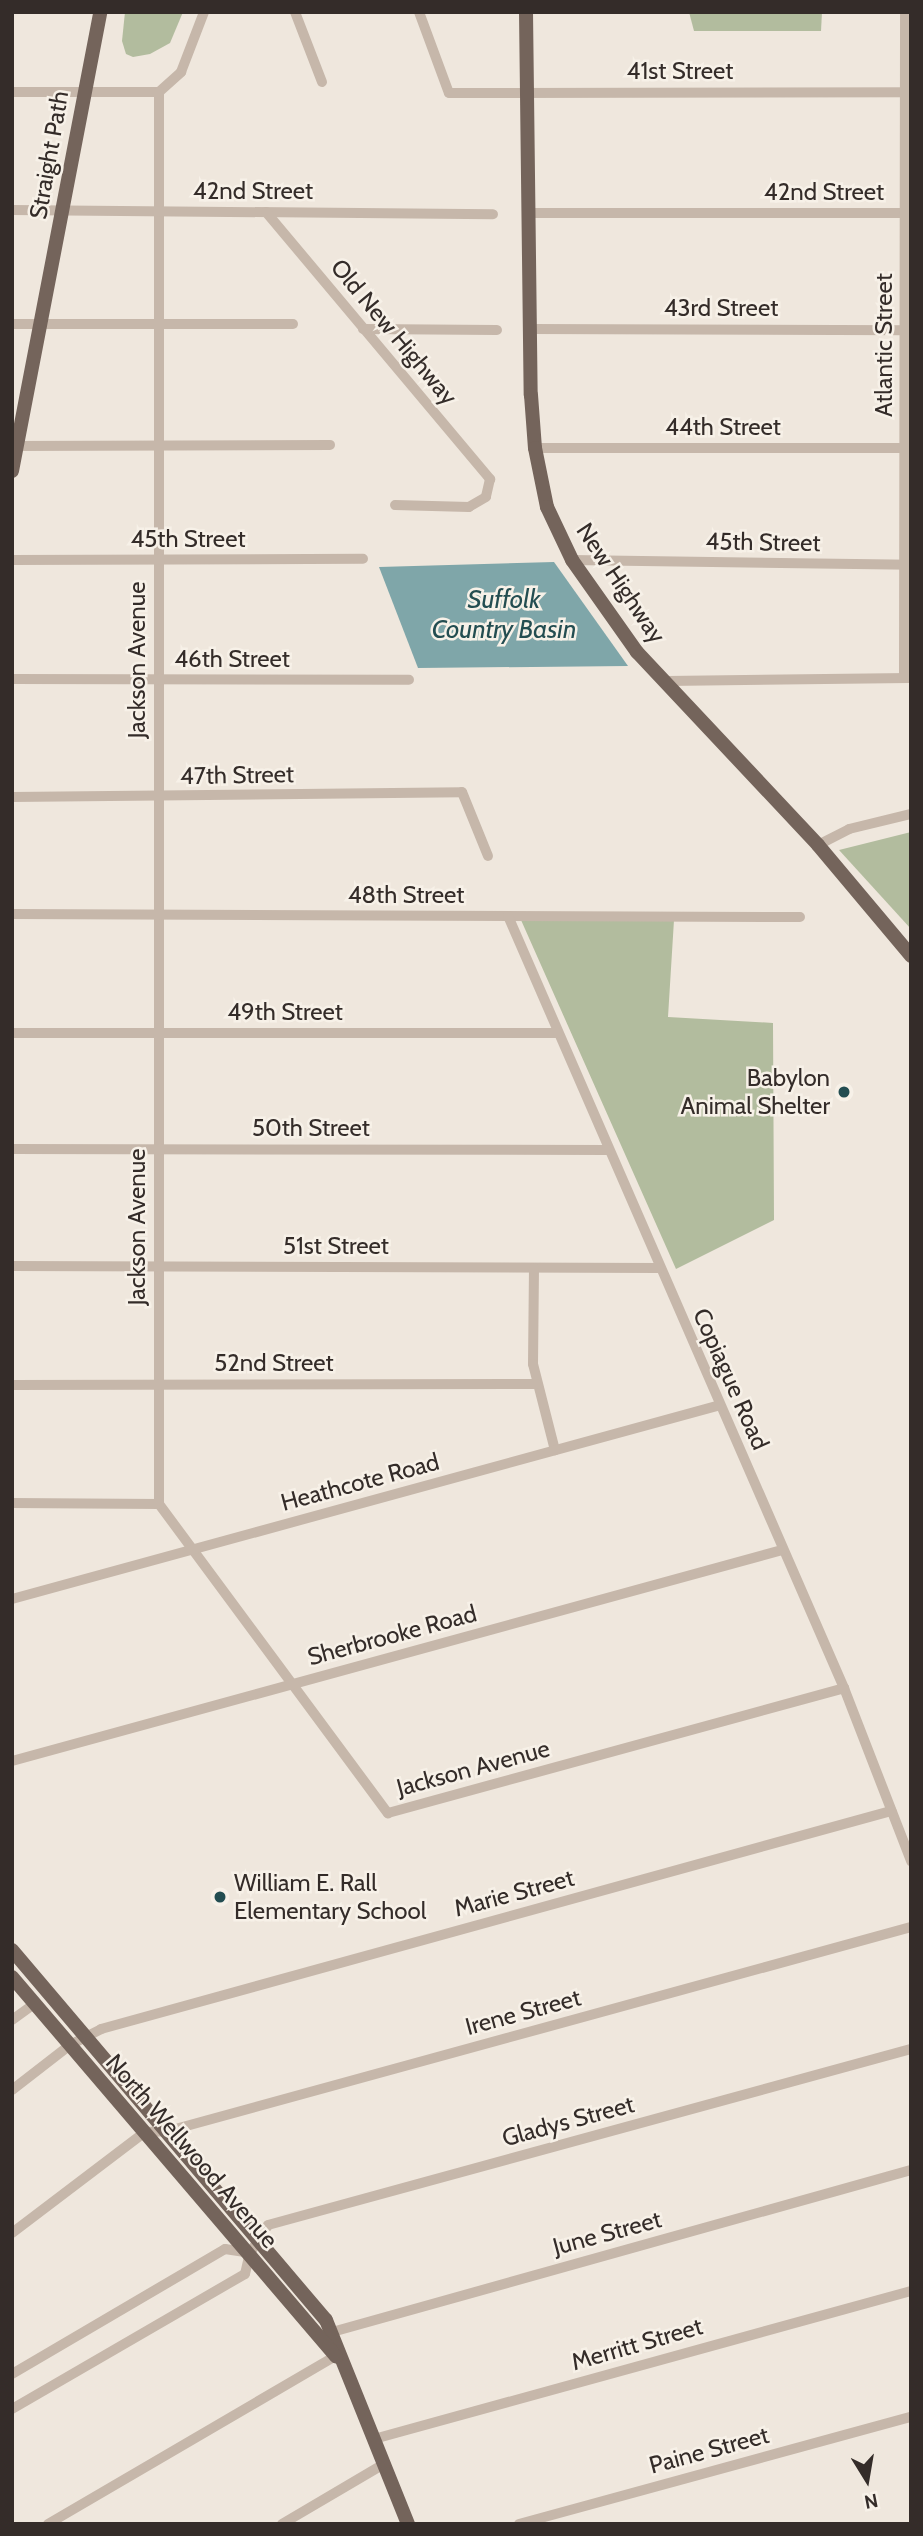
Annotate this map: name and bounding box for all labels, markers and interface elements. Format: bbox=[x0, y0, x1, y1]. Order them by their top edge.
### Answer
street label: 41st Street bbox=[627, 57, 733, 85]
street label: Straight Path bbox=[24, 89, 74, 221]
street label: 42nd Street bbox=[193, 177, 313, 205]
street label: 42nd Street bbox=[764, 178, 884, 206]
street label: Old New Highway bbox=[325, 253, 463, 411]
street label: Atlantic Street bbox=[870, 273, 898, 417]
street label: 43rd Street bbox=[664, 294, 778, 322]
street label: 44th Street bbox=[665, 413, 781, 441]
street label: New Highway bbox=[570, 517, 672, 649]
street label: 45th Street bbox=[130, 525, 246, 553]
street label: 45th Street bbox=[705, 527, 821, 557]
street label: Jackson Avenue bbox=[123, 581, 151, 739]
water label: Suffolk Country Basin bbox=[432, 584, 576, 646]
street label: 46th Street bbox=[174, 645, 290, 673]
street label: 47th Street bbox=[180, 760, 294, 790]
street label: 48th Street bbox=[348, 881, 464, 909]
street label: 49th Street bbox=[227, 998, 343, 1026]
place label: Babylon Animal Shelter bbox=[681, 1064, 830, 1120]
marker: Babylon Animal Shelter bbox=[836, 1084, 852, 1100]
street label: 50th Street bbox=[252, 1114, 370, 1142]
street label: Jackson Avenue bbox=[123, 1148, 151, 1306]
street label: 51st Street bbox=[283, 1232, 389, 1260]
street label: Copiague Road bbox=[687, 1304, 775, 1454]
street label: 52nd Street bbox=[214, 1349, 334, 1377]
street label: Heathcote Road bbox=[278, 1447, 442, 1517]
street label: Sherbrooke Road bbox=[304, 1599, 480, 1671]
street label: Jackson Avenue bbox=[393, 1734, 553, 1802]
street label: Marie Street bbox=[451, 1863, 577, 1923]
place label: William E. Rall Elementary School bbox=[234, 1869, 426, 1925]
marker: William E. Rall Elementary School bbox=[212, 1889, 228, 1905]
street label: Irene Street bbox=[462, 1983, 584, 2041]
street label: North Wellwood Avenue bbox=[100, 2048, 284, 2254]
street label: Gladys Street bbox=[499, 2090, 637, 2152]
street label: June Street bbox=[550, 2205, 664, 2261]
street label: Merritt Street bbox=[568, 2312, 706, 2376]
street label: Paine Street bbox=[646, 2420, 772, 2480]
north arrow bbox=[832, 2445, 902, 2515]
text: N bbox=[862, 2489, 880, 2514]

